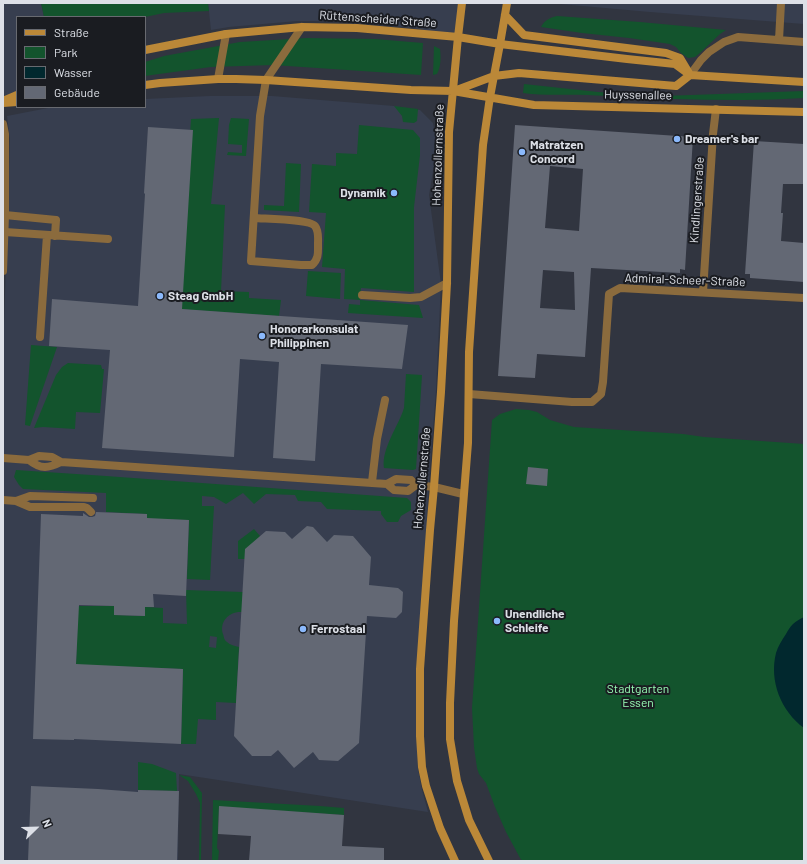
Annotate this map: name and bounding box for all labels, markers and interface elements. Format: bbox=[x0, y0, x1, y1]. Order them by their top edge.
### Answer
street label: Rüttenscheider Straße bbox=[319, 8, 437, 30]
legend bbox=[16, 16, 146, 108]
text: Straße bbox=[54, 25, 89, 39]
text: Park bbox=[54, 45, 78, 59]
text: Wasser bbox=[54, 65, 92, 79]
text: Gebäude bbox=[54, 85, 100, 99]
street label: Huyssenallee bbox=[604, 87, 672, 103]
street label: Hohenzollernstraße bbox=[429, 104, 447, 206]
place label: Dreamer's bar bbox=[685, 132, 759, 146]
marker: Dreamer's bar bbox=[672, 134, 682, 144]
place label: Matratzen Concord bbox=[530, 138, 583, 166]
marker: Matratzen Concord bbox=[517, 147, 527, 157]
street label: Kindlingerstraße bbox=[687, 156, 707, 244]
place label: Dynamik bbox=[340, 186, 386, 200]
marker: Dynamik bbox=[389, 188, 399, 198]
street label: Admiral-Scheer-Straße bbox=[624, 271, 746, 289]
place label: Steag GmbH bbox=[168, 289, 233, 303]
marker: Steag GmbH bbox=[155, 291, 165, 301]
place label: Honorarkonsulat Philippinen bbox=[270, 322, 358, 350]
marker: Honorarkonsulat Philippinen bbox=[257, 331, 267, 341]
street label: Hohenzollernstraße bbox=[410, 427, 434, 529]
place label: Unendliche Schleife bbox=[505, 607, 564, 635]
marker: Unendliche Schleife bbox=[492, 616, 502, 626]
place label: Ferrostaal bbox=[311, 622, 365, 636]
marker: Ferrostaal bbox=[298, 624, 308, 634]
park label: Stadtgarten Essen bbox=[607, 682, 669, 710]
north arrow bbox=[16, 808, 56, 848]
text: N bbox=[40, 817, 55, 829]

